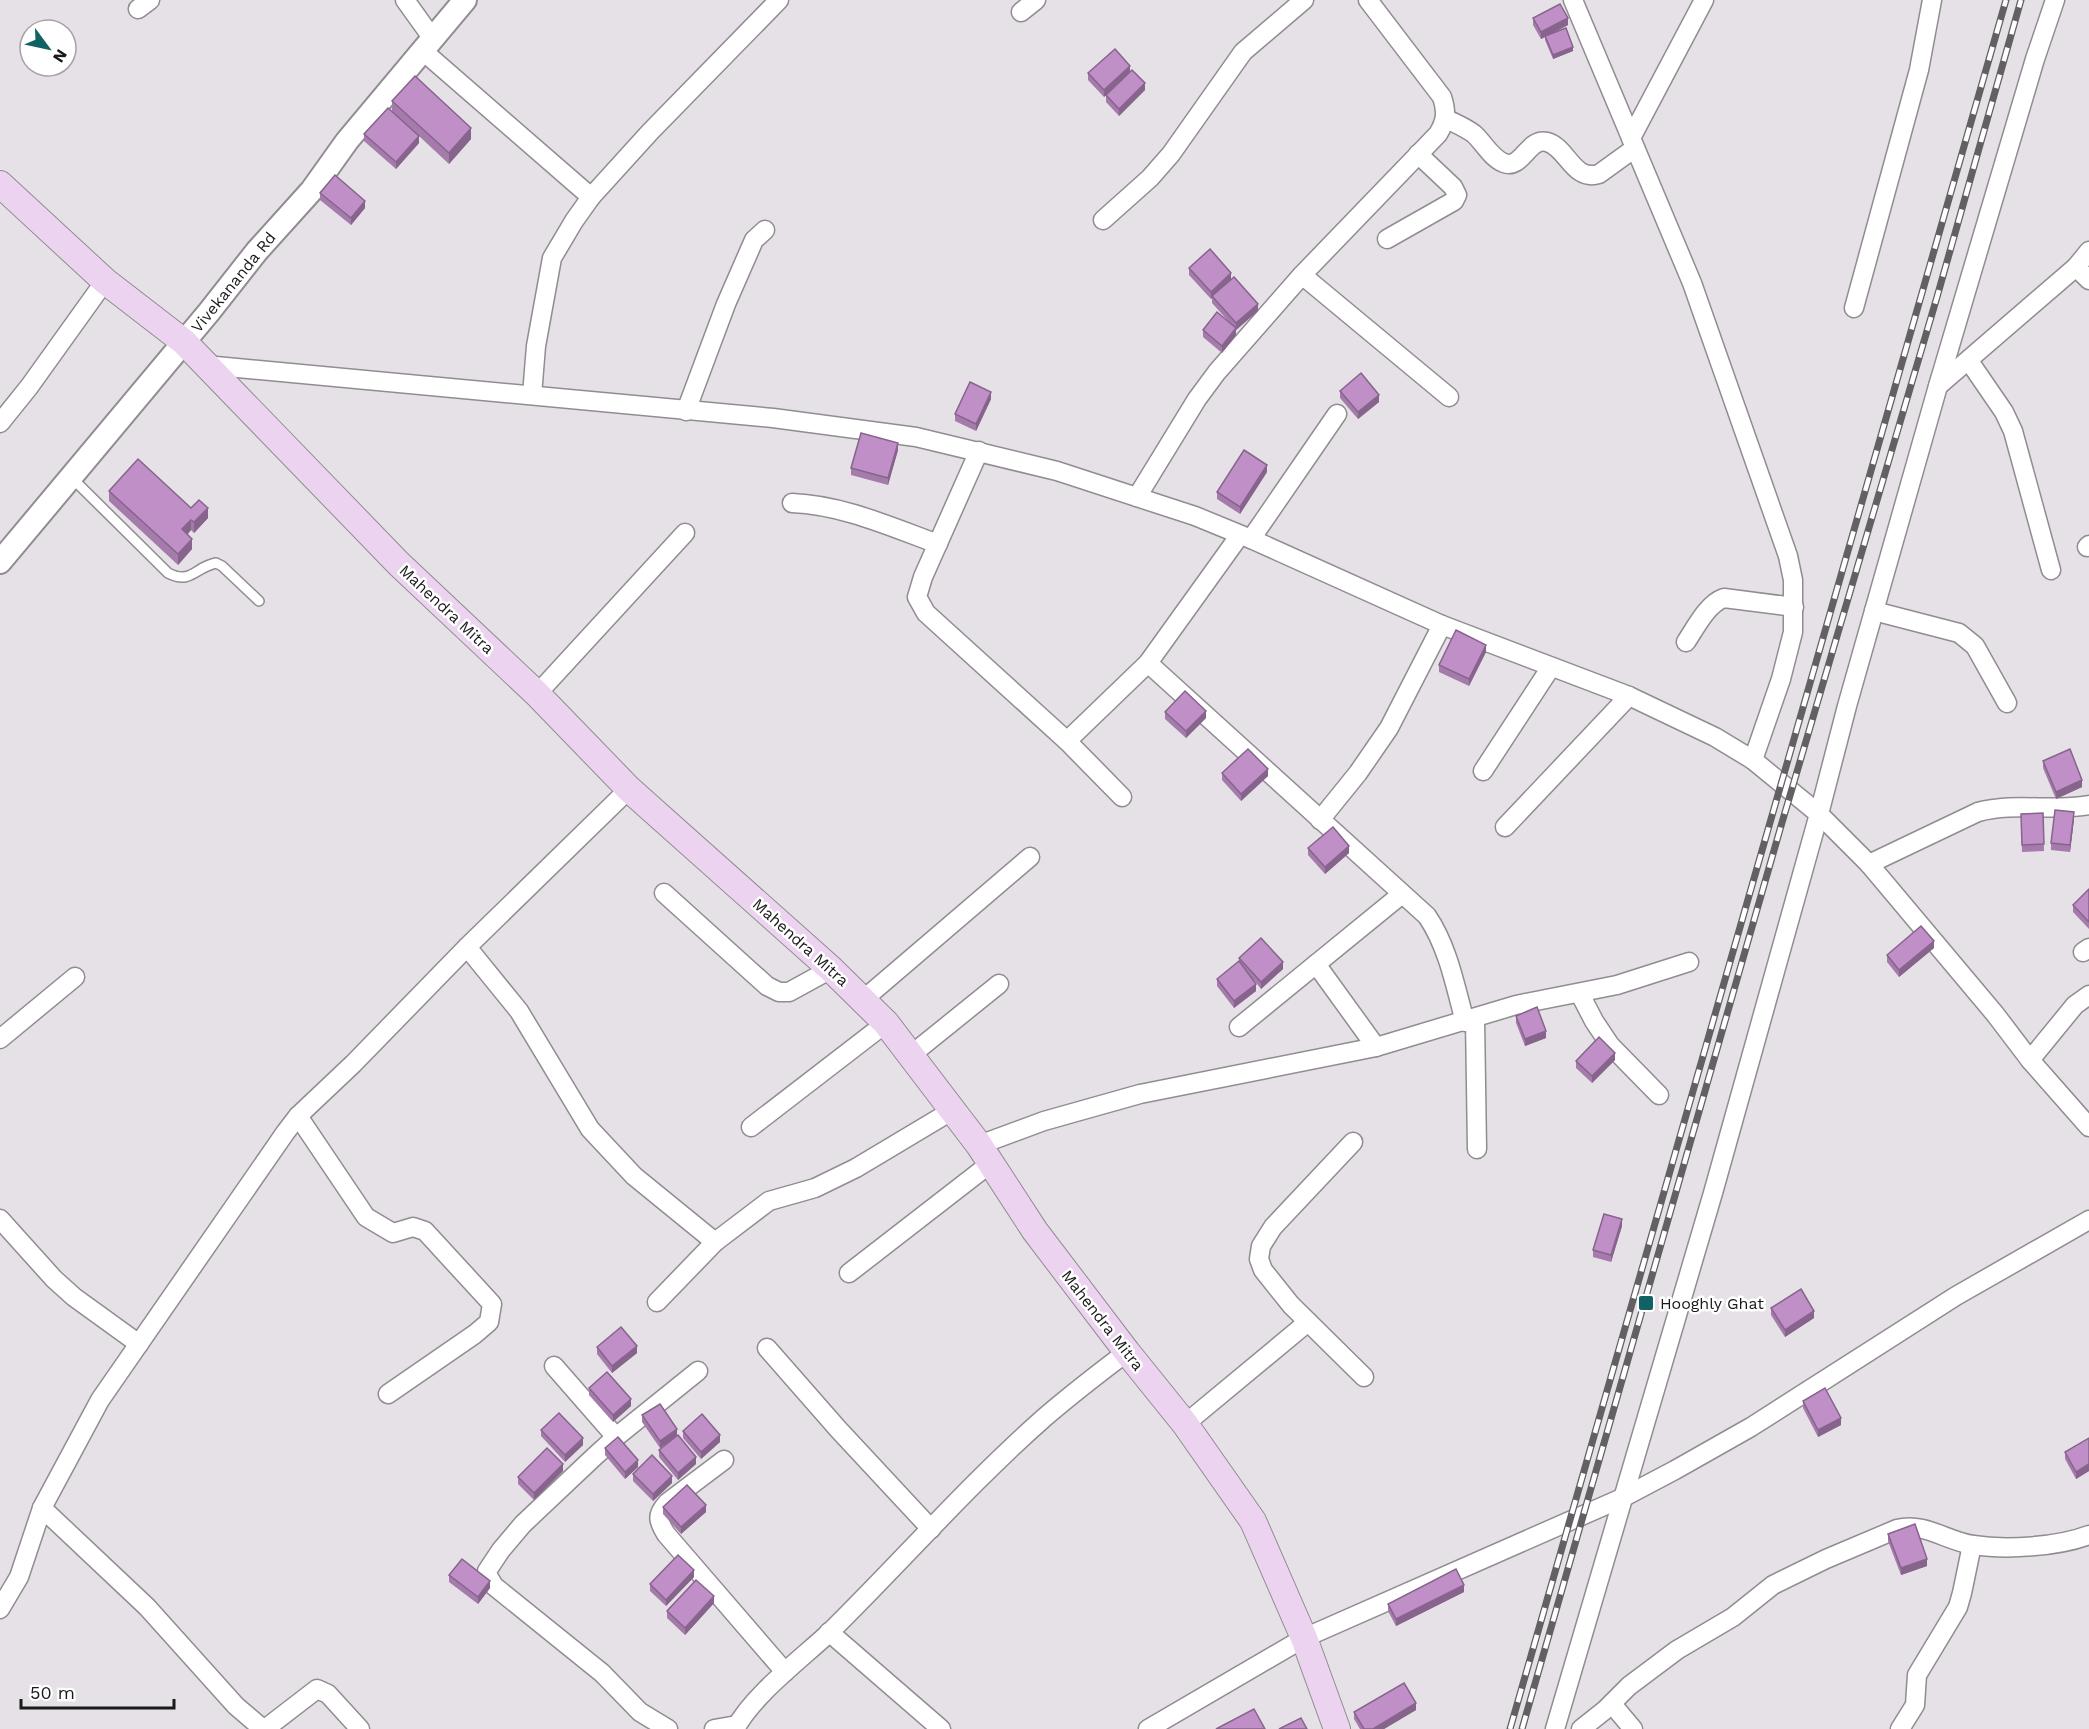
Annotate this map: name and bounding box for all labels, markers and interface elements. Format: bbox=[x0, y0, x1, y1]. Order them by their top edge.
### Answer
north arrow bbox=[18, 18, 78, 78]
text: N bbox=[49, 46, 71, 66]
street label: Vivekananda Rd bbox=[187, 228, 280, 336]
street label: Mahendra Mitra bbox=[396, 561, 498, 658]
street label: Mahendra Mitra bbox=[749, 894, 852, 990]
street label: Mahendra Mitra bbox=[1058, 1266, 1148, 1374]
marker: Hooghly Ghat bbox=[1637, 1294, 1655, 1312]
place label: Hooghly Ghat bbox=[1660, 1294, 1764, 1313]
scale bar bbox=[21, 1672, 174, 1710]
text: 50 m bbox=[30, 1682, 75, 1703]

